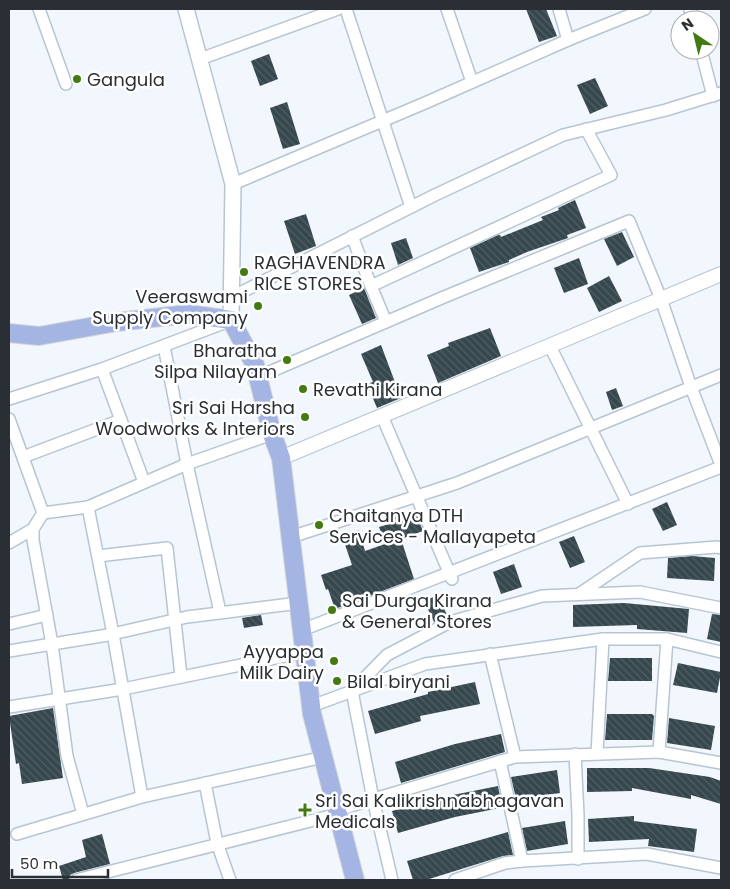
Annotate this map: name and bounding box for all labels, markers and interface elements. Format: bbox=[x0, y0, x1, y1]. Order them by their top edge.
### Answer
north arrow bbox=[670, 10, 720, 60]
text: N bbox=[677, 13, 698, 36]
place label: Gangula bbox=[87, 67, 165, 92]
marker: Gangula bbox=[71, 73, 83, 85]
place label: RAGHAVENDRA RICE STORES bbox=[254, 250, 386, 296]
marker: RAGHAVENDRA RICE STORES bbox=[238, 266, 250, 278]
place label: Veeraswami Supply Company bbox=[92, 284, 248, 330]
marker: Veeraswami Supply Company bbox=[252, 300, 264, 312]
place label: Bharatha Silpa Nilayam bbox=[154, 338, 277, 384]
marker: Bharatha Silpa Nilayam bbox=[281, 354, 293, 366]
place label: Revathi Kirana bbox=[313, 377, 442, 402]
marker: Revathi Kirana bbox=[297, 383, 309, 395]
place label: Sri Sai Harsha Woodworks & Interiors bbox=[95, 395, 295, 441]
marker: Sri Sai Harsha Woodworks & Interiors bbox=[299, 411, 311, 423]
place label: Chaitanya DTH Services - Mallayapeta bbox=[329, 503, 536, 549]
marker: Chaitanya DTH Services - Mallayapeta bbox=[313, 519, 325, 531]
place label: Sai Durga Kirana & General Stores bbox=[342, 588, 492, 634]
marker: Sai Durga Kirana & General Stores bbox=[326, 604, 338, 616]
place label: Ayyappa Milk Dairy bbox=[239, 639, 324, 685]
marker: Ayyappa Milk Dairy bbox=[328, 655, 340, 667]
place label: Bilal biryani bbox=[347, 669, 450, 694]
marker: Bilal biryani bbox=[331, 675, 343, 687]
place label: Sri Sai Kalikrishnabhagavan Medicals bbox=[315, 788, 564, 834]
marker: Sri Sai Kalikrishnabhagavan Medicals bbox=[299, 804, 311, 816]
scale bar bbox=[12, 846, 109, 878]
text: 50 m bbox=[20, 853, 58, 874]

